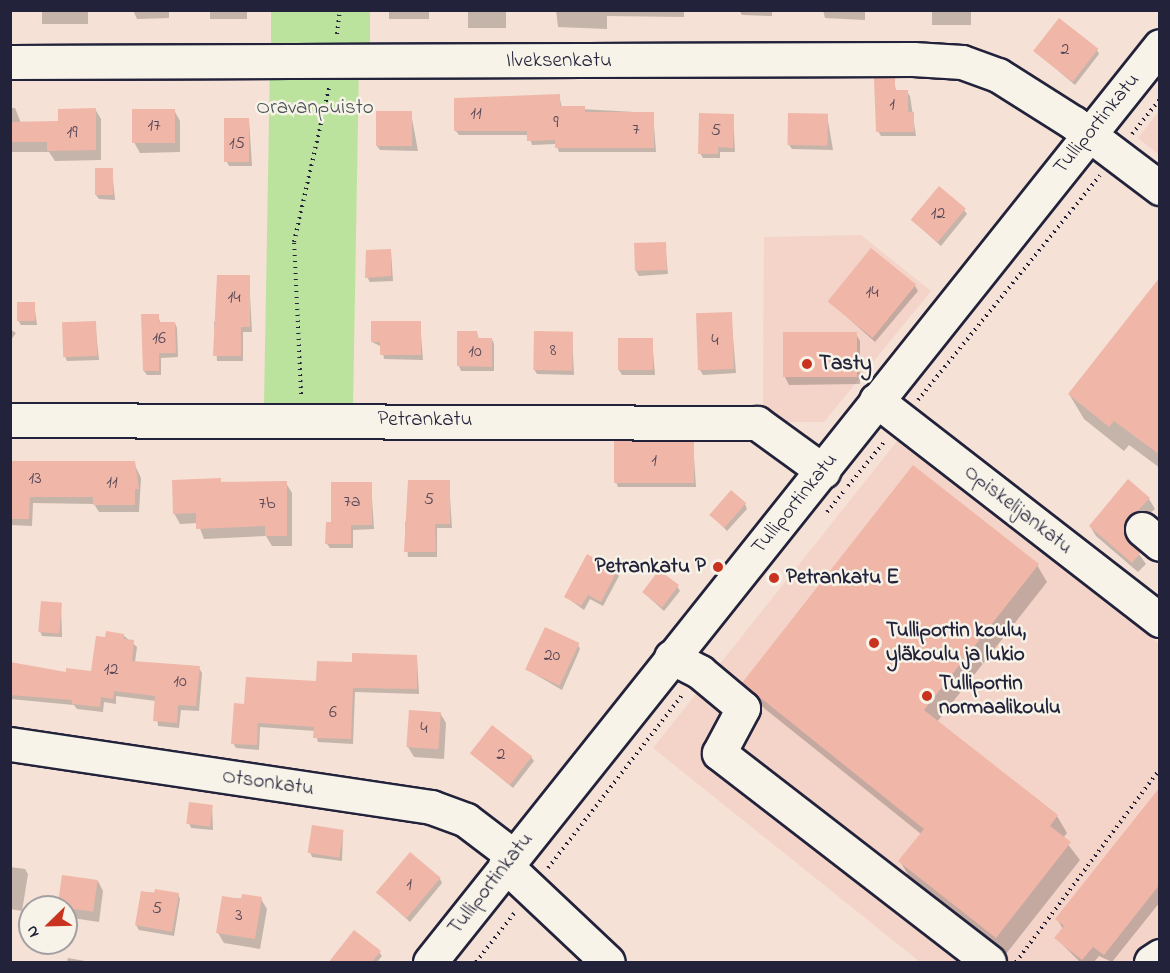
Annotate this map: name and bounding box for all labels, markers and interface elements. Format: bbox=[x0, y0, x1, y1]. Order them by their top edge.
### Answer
house number: 2 bbox=[1061, 39, 1069, 61]
street label: Ilveksenkatu bbox=[506, 48, 612, 74]
street label: Tulliportinkatu bbox=[1048, 68, 1146, 180]
house number: 1 bbox=[889, 94, 895, 116]
park label: Oravanpuisto bbox=[256, 95, 374, 121]
house number: 11 bbox=[470, 103, 482, 125]
house number: 9 bbox=[553, 112, 559, 134]
house number: 17 bbox=[147, 115, 161, 137]
house number: 7 bbox=[632, 119, 640, 141]
house number: 5 bbox=[711, 120, 721, 142]
house number: 19 bbox=[66, 122, 78, 144]
house number: 15 bbox=[229, 133, 245, 155]
house number: 12 bbox=[931, 203, 945, 225]
house number: 14 bbox=[865, 282, 879, 304]
house number: 14 bbox=[227, 287, 241, 309]
house number: 16 bbox=[152, 328, 166, 350]
house number: 4 bbox=[711, 330, 719, 352]
house number: 8 bbox=[550, 340, 556, 362]
house number: 10 bbox=[468, 341, 482, 363]
place label: Tasty bbox=[819, 351, 872, 377]
marker: Tasty bbox=[800, 357, 814, 371]
street label: Petrankatu bbox=[377, 407, 473, 433]
street label: Tulliportinkatu bbox=[746, 448, 844, 560]
house number: 1 bbox=[651, 450, 657, 472]
street label: Opiskelijankatu bbox=[959, 460, 1077, 560]
house number: 13 bbox=[28, 468, 42, 490]
house number: 11 bbox=[106, 472, 118, 494]
house number: 5 bbox=[424, 489, 434, 511]
house number: 7a bbox=[343, 491, 361, 513]
house number: 7b bbox=[259, 493, 275, 515]
place label: Petrankatu P bbox=[595, 554, 706, 580]
marker: Petrankatu P bbox=[711, 560, 725, 574]
place label: Petrankatu E bbox=[786, 565, 899, 591]
marker: Petrankatu E bbox=[767, 571, 781, 585]
place label: Tulliportin koulu, yläkoulu ja lukio bbox=[886, 618, 1026, 668]
marker: Tulliportin koulu, yläkoulu ja lukio bbox=[867, 636, 881, 650]
house number: 20 bbox=[544, 645, 560, 667]
house number: 12 bbox=[104, 659, 118, 681]
house number: 10 bbox=[173, 671, 187, 693]
place label: Tulliportin normaalikoulu bbox=[939, 671, 1061, 721]
marker: Tulliportin normaalikoulu bbox=[920, 689, 934, 703]
house number: 6 bbox=[329, 702, 337, 724]
house number: 4 bbox=[420, 718, 428, 740]
house number: 2 bbox=[497, 744, 505, 766]
street label: Otsonkatu bbox=[221, 764, 315, 802]
street label: Tulliportinkatu bbox=[443, 828, 539, 940]
house number: 1 bbox=[406, 874, 412, 896]
north arrow bbox=[18, 895, 78, 955]
house number: 5 bbox=[152, 898, 162, 920]
house number: 3 bbox=[235, 905, 243, 927]
text: N bbox=[20, 922, 46, 941]

